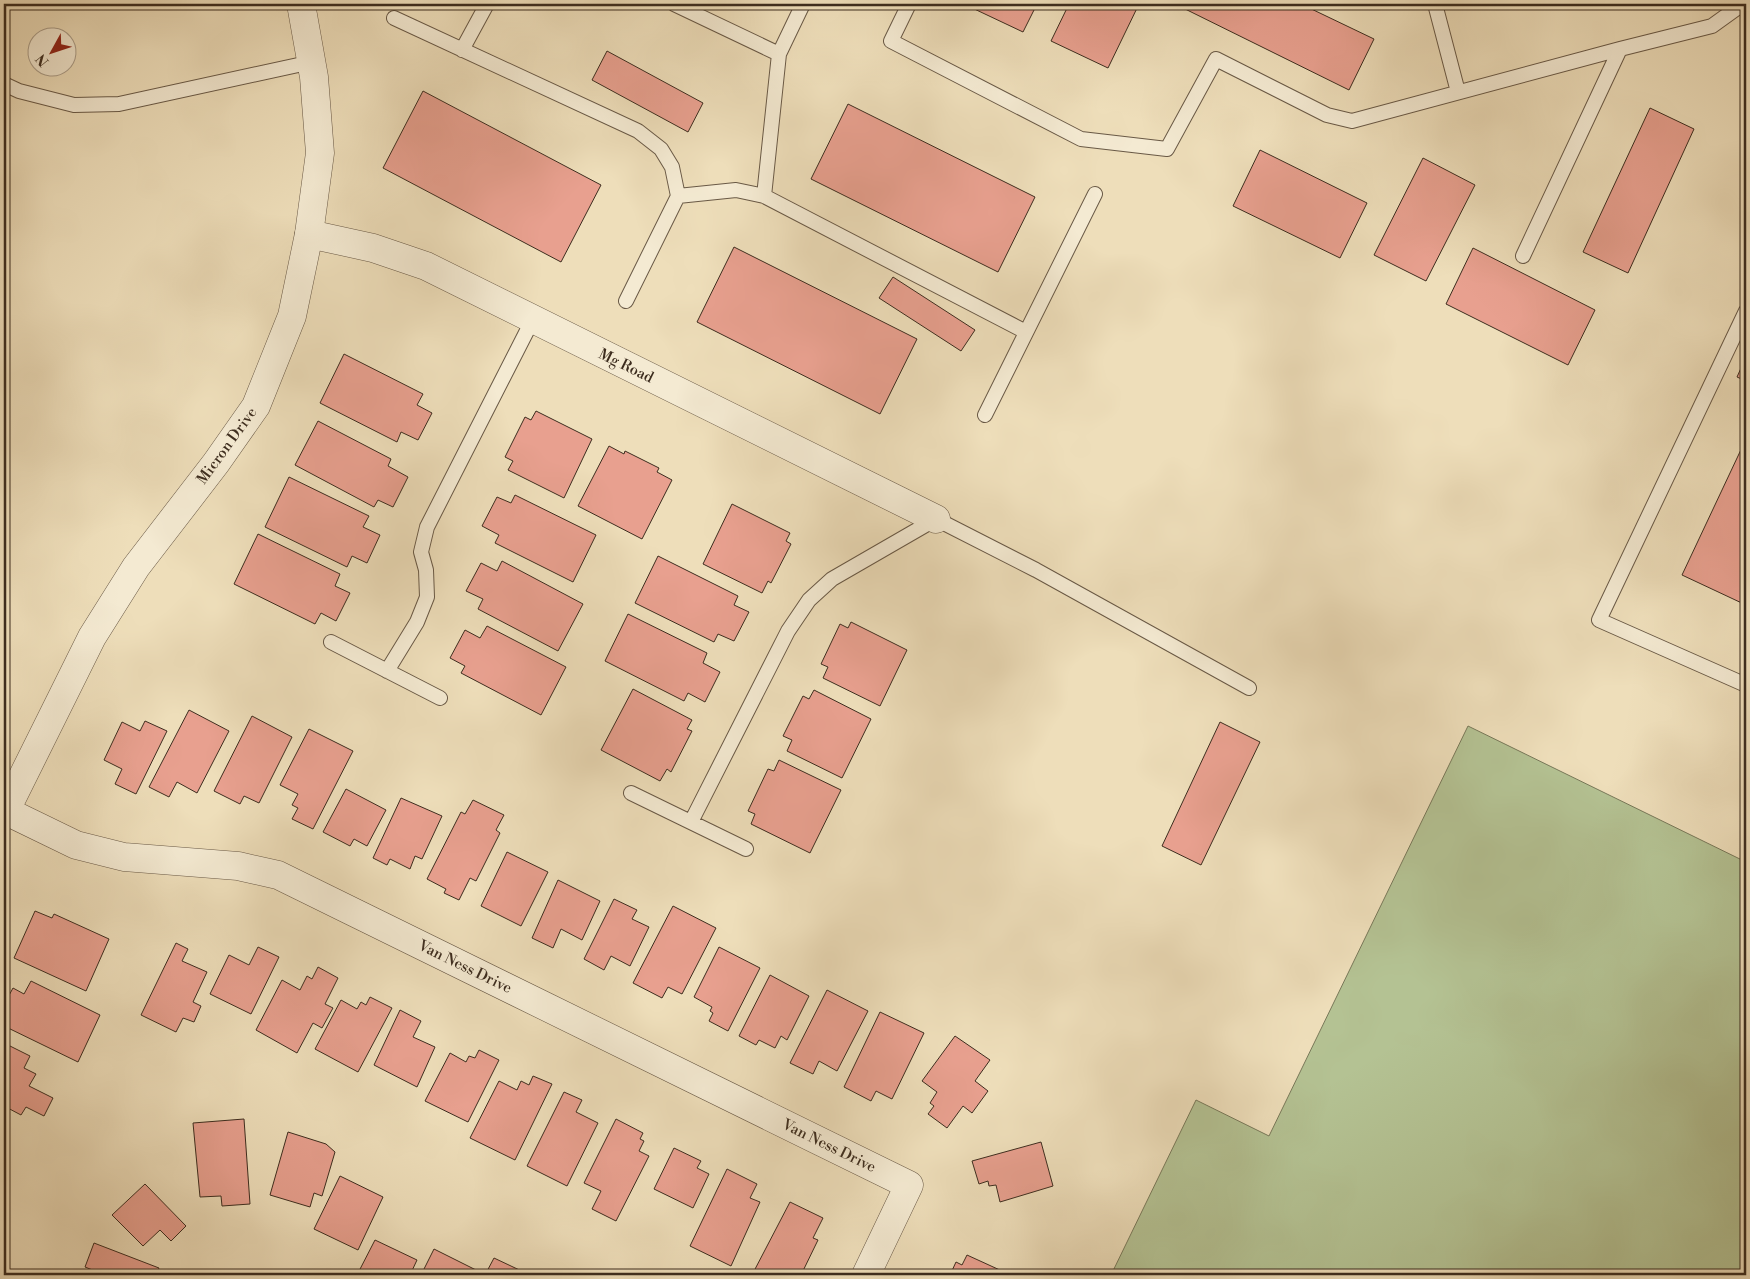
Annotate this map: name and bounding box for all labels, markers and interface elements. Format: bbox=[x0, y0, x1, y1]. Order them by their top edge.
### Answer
north arrow bbox=[28, 28, 78, 78]
text: N bbox=[32, 50, 53, 70]
street label: Mg Road bbox=[595, 345, 657, 388]
street label: Micron Drive bbox=[193, 404, 261, 488]
street label: Van Ness Drive bbox=[414, 936, 515, 998]
street label: Van Ness Drive bbox=[778, 1115, 879, 1177]

